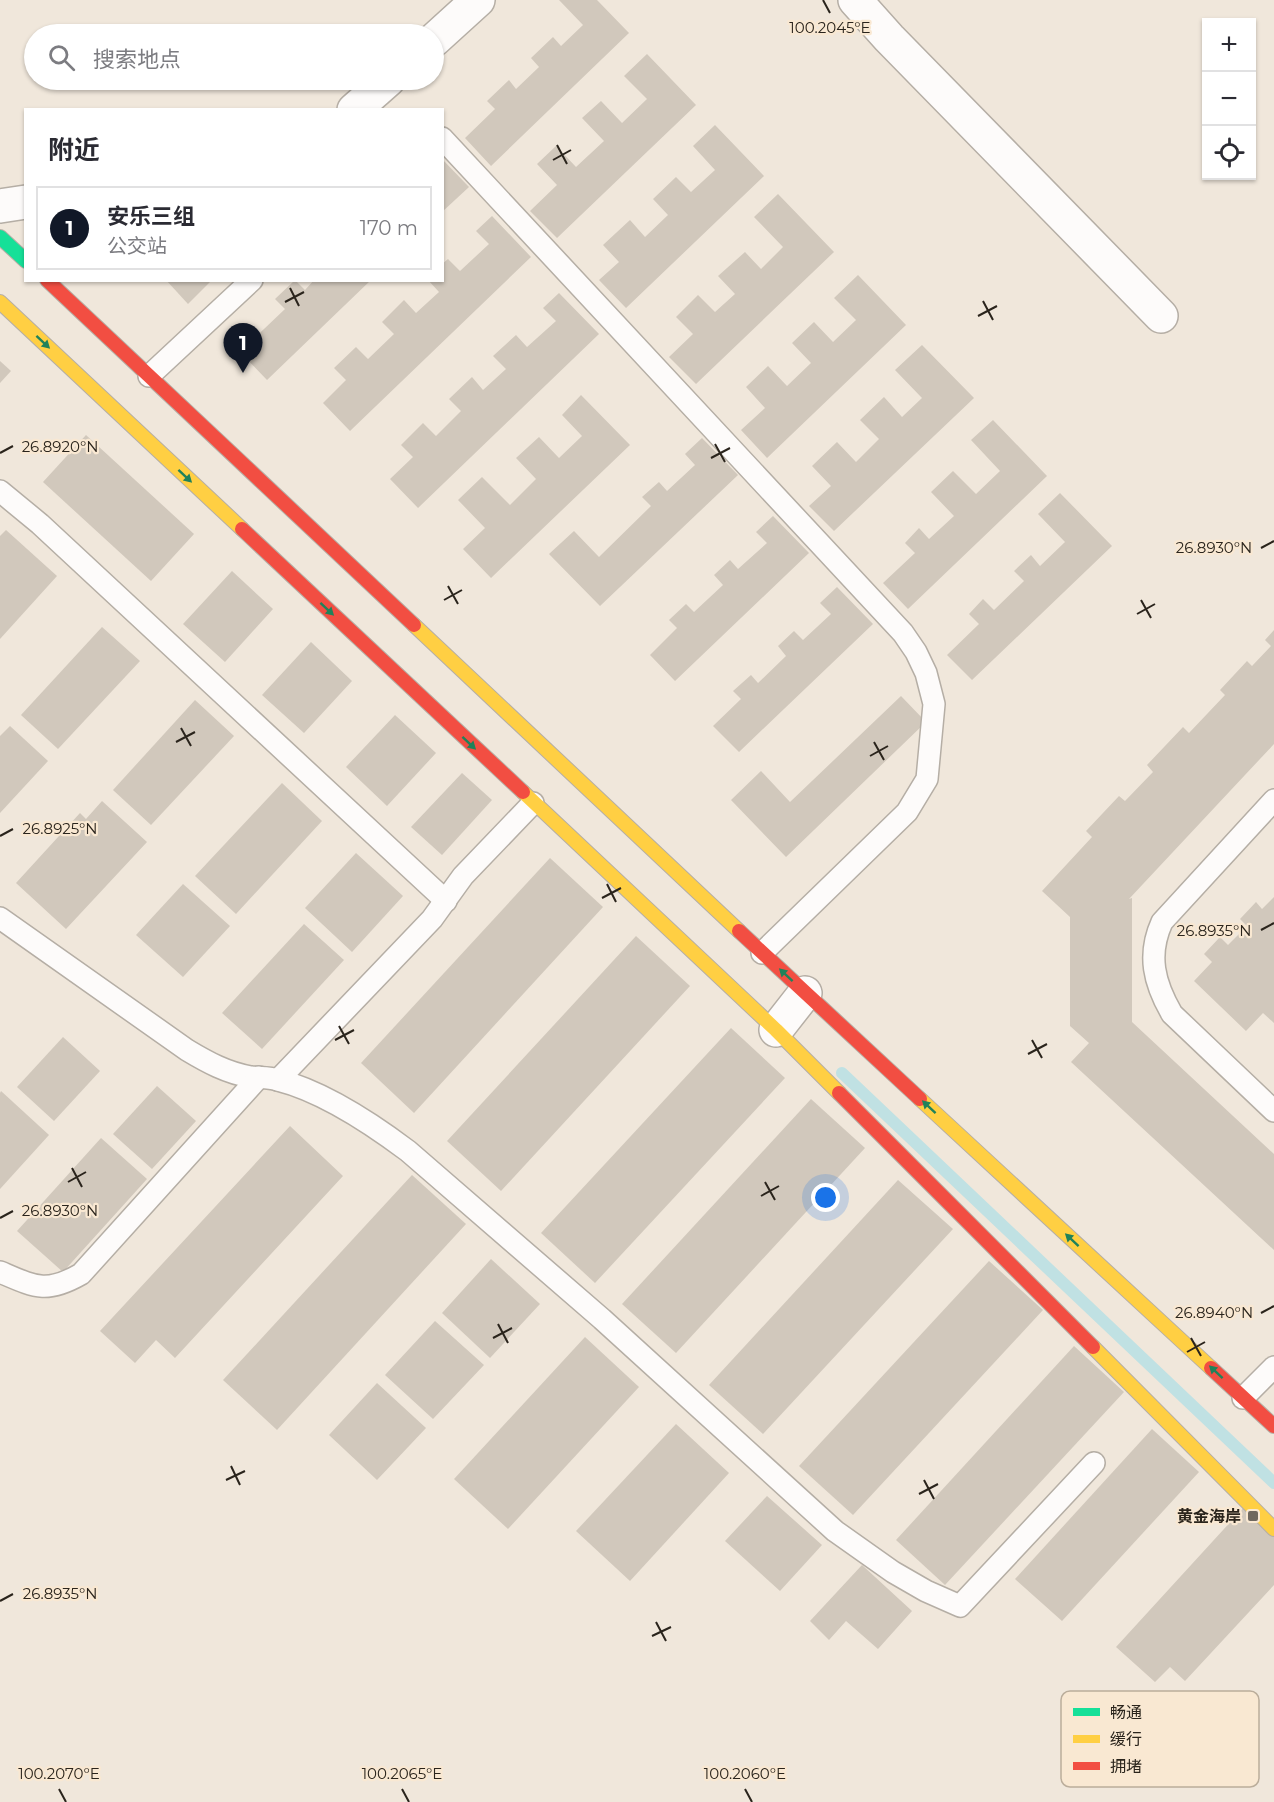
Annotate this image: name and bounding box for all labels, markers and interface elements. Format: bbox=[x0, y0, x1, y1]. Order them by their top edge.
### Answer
text: 100.2045°E bbox=[789, 18, 871, 37]
map controls bbox=[1202, 18, 1256, 180]
button: + bbox=[1202, 18, 1256, 72]
search box bbox=[24, 24, 444, 90]
icon: search bbox=[45, 41, 78, 74]
text: 搜索地点 bbox=[93, 46, 181, 73]
button: − bbox=[1202, 72, 1256, 126]
button: locate bbox=[1202, 126, 1256, 180]
text: 附近 bbox=[48, 134, 100, 166]
text: 安乐三组 bbox=[107, 203, 195, 230]
text: 1 bbox=[66, 216, 73, 240]
text: 170 m bbox=[360, 216, 418, 240]
text: 公交站 bbox=[107, 234, 167, 258]
pin: 1 bbox=[224, 324, 262, 373]
one-way arrow bbox=[35, 335, 50, 349]
text: 26.8920°N bbox=[22, 437, 98, 456]
one-way arrow bbox=[177, 468, 191, 482]
text: 26.8930°N bbox=[1176, 538, 1252, 557]
one-way arrow bbox=[319, 602, 334, 616]
one-way arrow bbox=[461, 736, 476, 750]
text: 26.8925°N bbox=[22, 819, 98, 838]
text: 26.8935°N bbox=[1177, 921, 1251, 940]
one-way arrow bbox=[779, 969, 794, 982]
one-way arrow bbox=[922, 1101, 936, 1115]
your location bbox=[811, 1183, 840, 1212]
text: 26.8930°N bbox=[22, 1201, 98, 1220]
one-way arrow bbox=[1065, 1233, 1080, 1247]
text: 26.8940°N bbox=[1175, 1303, 1253, 1322]
one-way arrow bbox=[1208, 1365, 1223, 1379]
place label: 黄金海岸 bbox=[1177, 1507, 1241, 1526]
marker: 黄金海岸 bbox=[1246, 1509, 1260, 1523]
text: 26.8935°N bbox=[23, 1584, 97, 1603]
legend bbox=[1061, 1691, 1259, 1787]
text: 畅通 bbox=[1110, 1703, 1142, 1722]
text: 缓行 bbox=[1110, 1730, 1142, 1749]
text: 拥堵 bbox=[1110, 1757, 1142, 1776]
text: 100.2070°E bbox=[18, 1764, 100, 1783]
text: 100.2065°E bbox=[362, 1764, 442, 1783]
text: 100.2060°E bbox=[704, 1764, 786, 1783]

